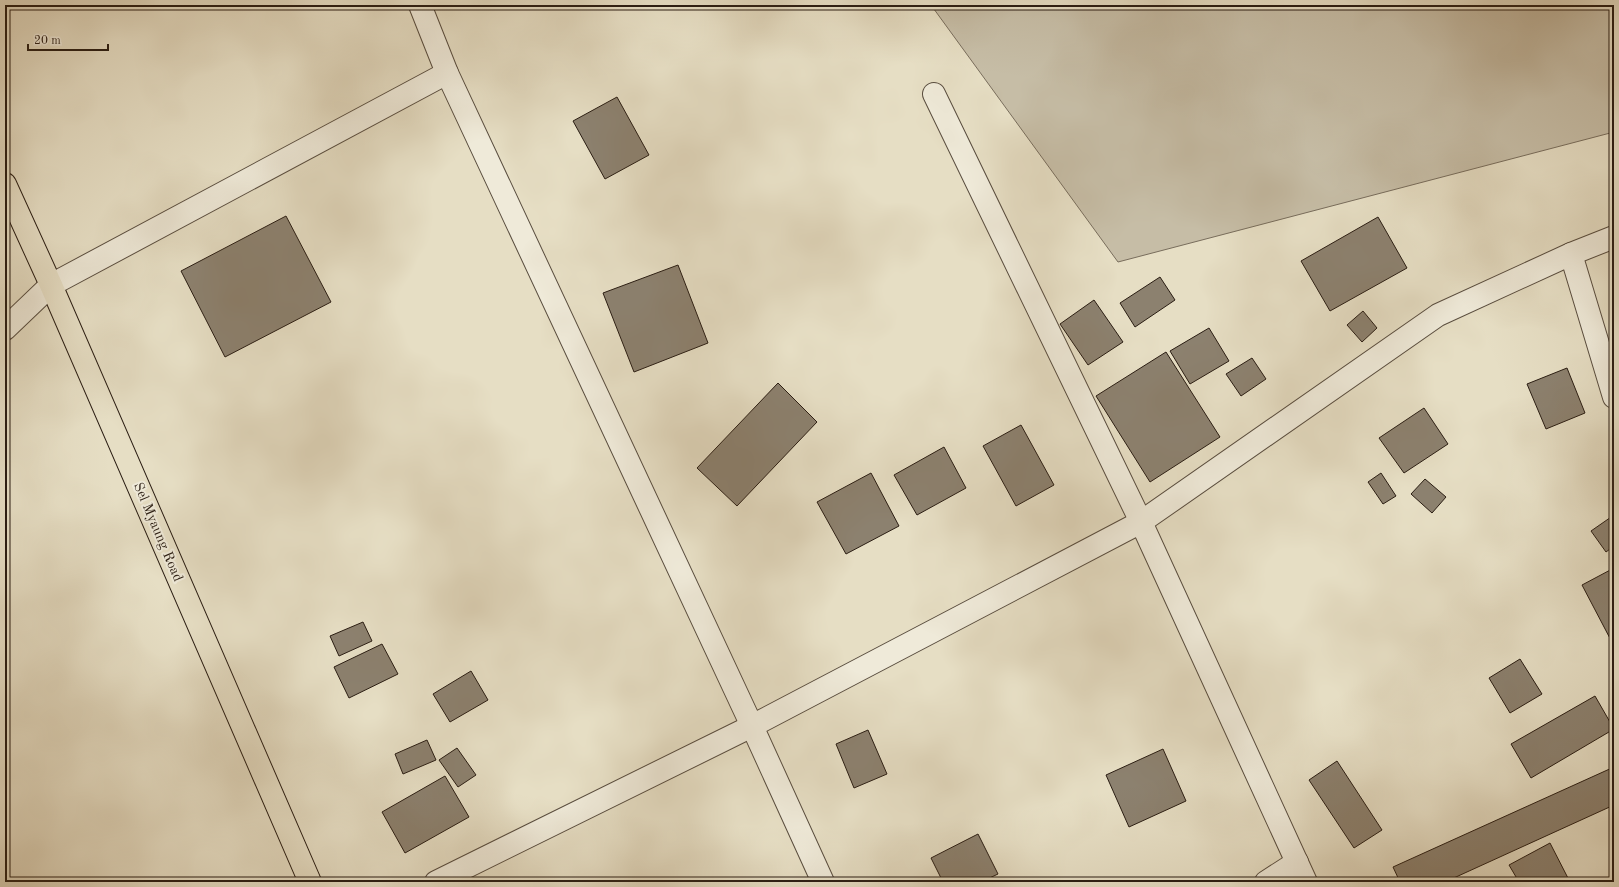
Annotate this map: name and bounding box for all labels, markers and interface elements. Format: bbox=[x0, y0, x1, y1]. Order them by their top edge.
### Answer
scale bar bbox=[28, 26, 108, 52]
text: 20 m bbox=[34, 35, 61, 47]
street label: Sel Myaung Road bbox=[131, 480, 185, 584]

